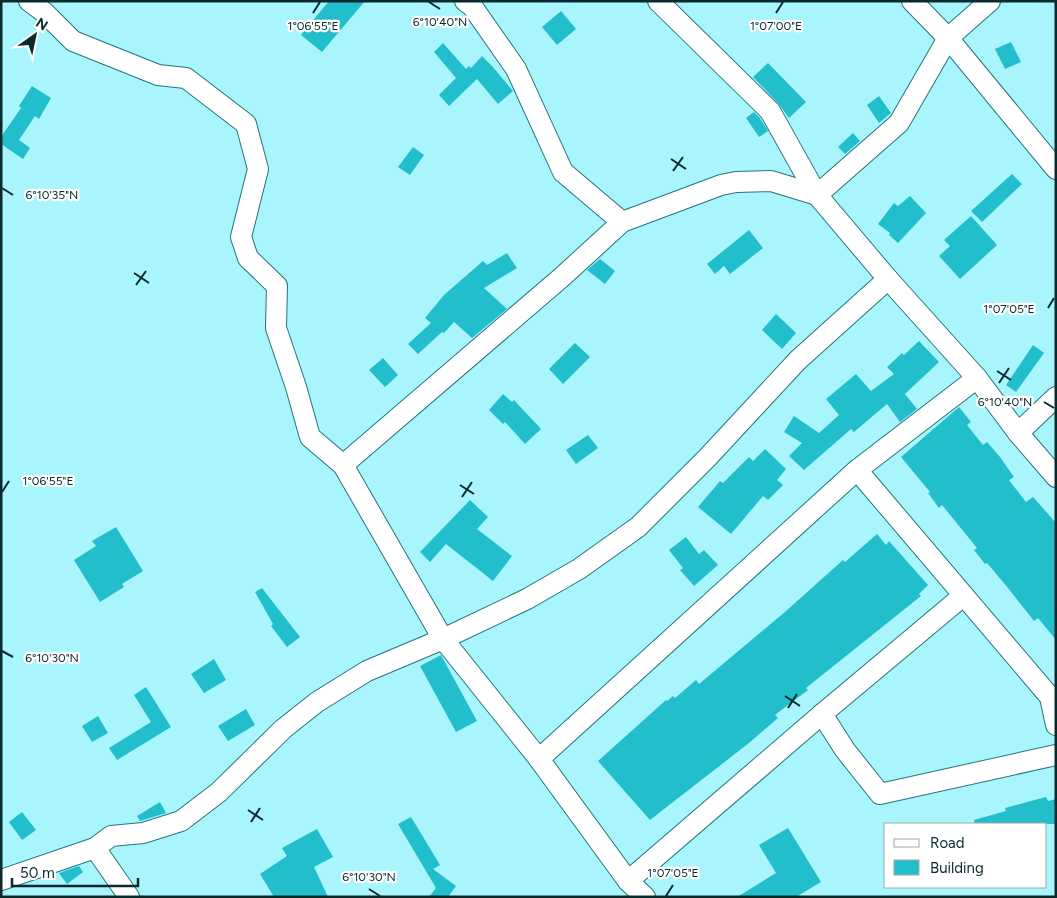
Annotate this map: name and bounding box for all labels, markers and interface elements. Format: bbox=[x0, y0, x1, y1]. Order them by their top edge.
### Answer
north arrow bbox=[10, 10, 60, 60]
text: N bbox=[33, 14, 51, 35]
text: 6°10'40"N bbox=[413, 15, 467, 29]
text: 1°06'55"E bbox=[287, 19, 339, 33]
text: 1°07'00"E bbox=[750, 19, 802, 33]
text: 6°10'35"N bbox=[26, 188, 78, 202]
text: 1°07'05"E bbox=[983, 302, 1035, 316]
text: 6°10'40"N bbox=[978, 395, 1032, 409]
text: 1°06'55"E bbox=[22, 474, 74, 488]
text: 6°10'30"N bbox=[25, 651, 79, 665]
legend bbox=[884, 823, 1047, 888]
text: Road bbox=[930, 834, 965, 852]
scale bar bbox=[12, 856, 139, 888]
text: Building bbox=[930, 859, 984, 877]
text: 50 m bbox=[20, 864, 55, 882]
text: 1°07'05"E bbox=[647, 866, 699, 880]
text: 6°10'30"N bbox=[342, 870, 396, 884]

